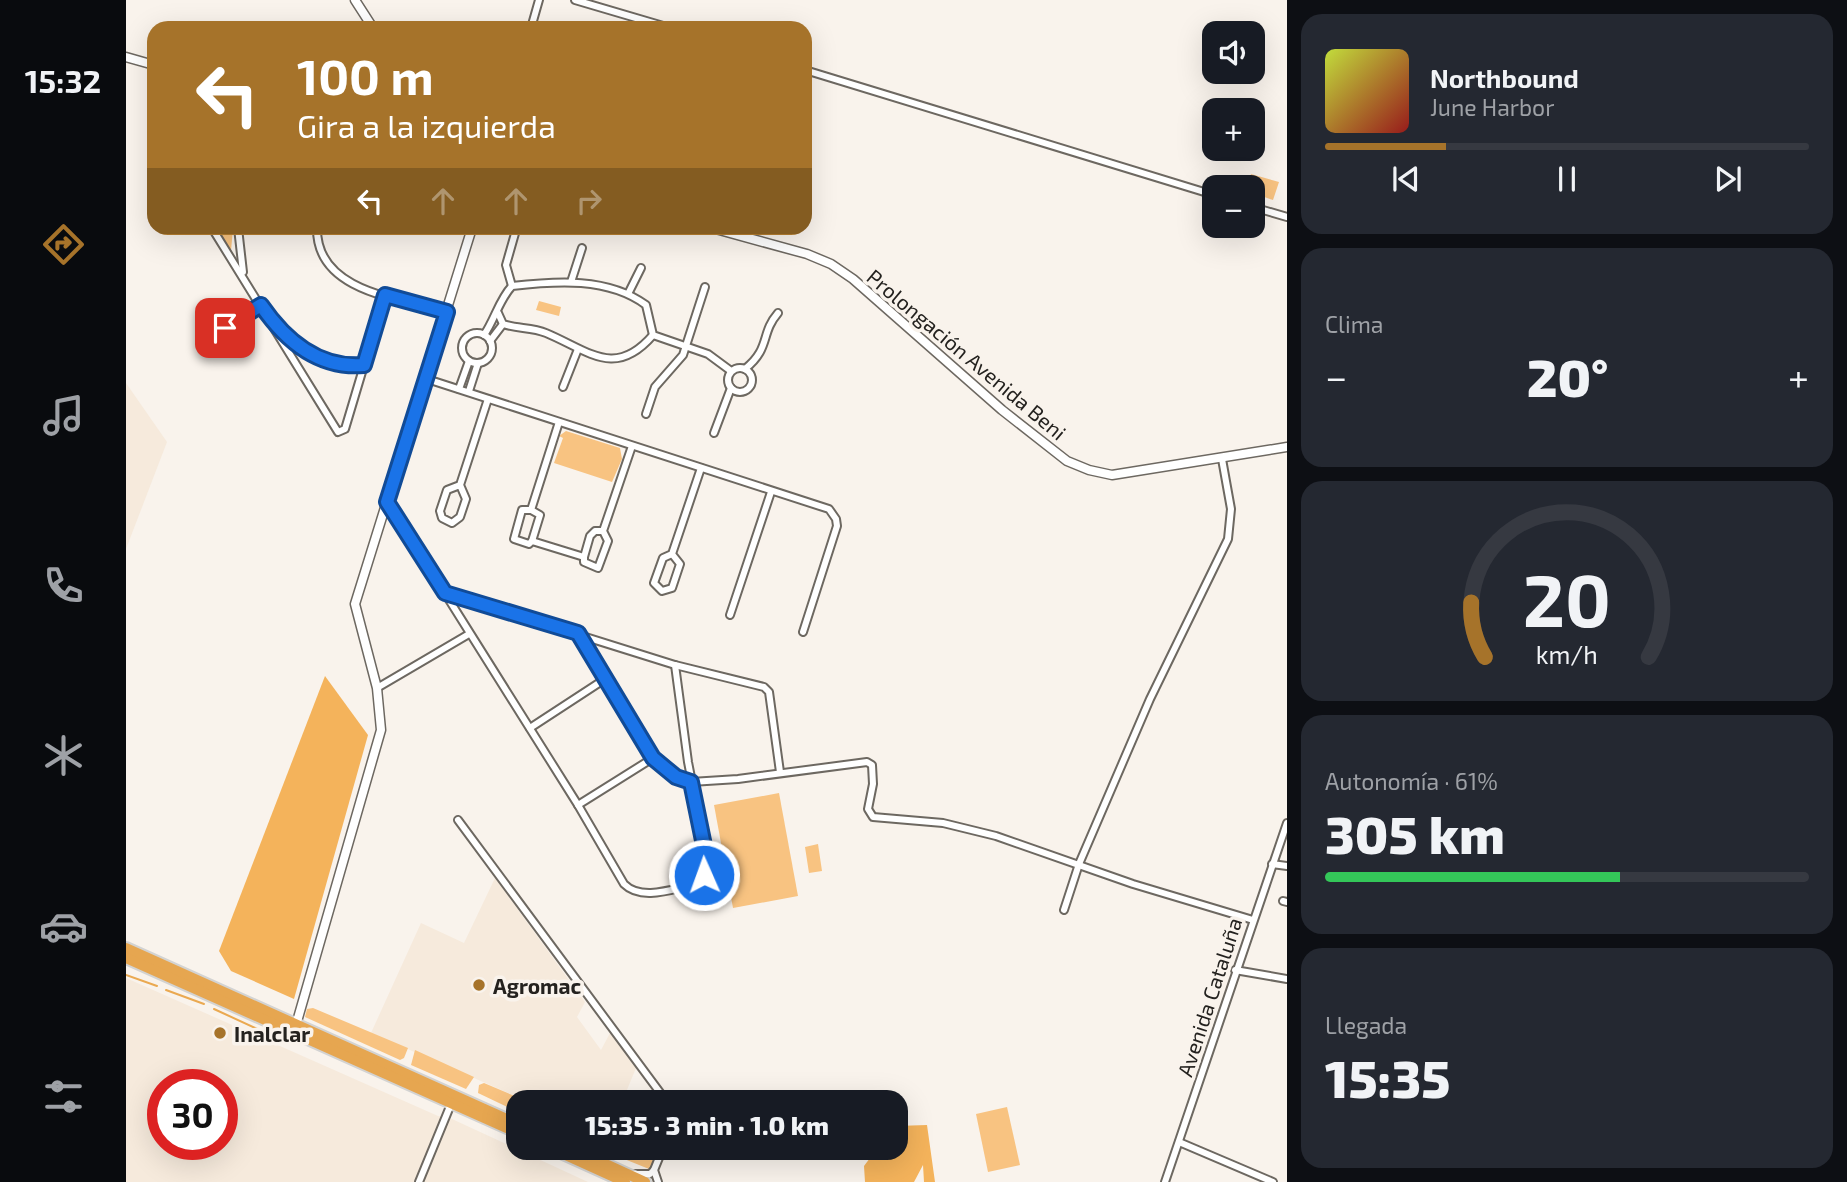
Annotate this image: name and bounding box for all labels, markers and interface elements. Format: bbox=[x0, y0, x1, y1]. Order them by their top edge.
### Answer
map controls bbox=[1202, 21, 1265, 238]
button: sound bbox=[1202, 21, 1265, 84]
text: 100 m bbox=[297, 46, 434, 105]
icon: left bbox=[182, 49, 273, 140]
text: 15:32 bbox=[25, 61, 101, 99]
text: Northbound bbox=[1430, 62, 1579, 93]
text: June Harbor bbox=[1430, 93, 1554, 121]
button: + bbox=[1202, 98, 1265, 161]
text: Gira a la izquierda bbox=[297, 106, 556, 144]
icon: previous bbox=[1387, 160, 1425, 198]
icon: pause bbox=[1548, 160, 1586, 198]
icon: next bbox=[1709, 160, 1747, 198]
button: − bbox=[1202, 175, 1265, 238]
icon: left bbox=[351, 182, 389, 220]
icon: ahead bbox=[424, 182, 462, 220]
icon: ahead bbox=[497, 182, 535, 220]
icon: right bbox=[570, 182, 608, 220]
icon: directions bbox=[39, 220, 88, 269]
street label: Prolongación Avenida Beni bbox=[862, 263, 1072, 445]
pin bbox=[195, 298, 255, 358]
icon: arrive bbox=[206, 309, 244, 347]
text: Clima bbox=[1325, 310, 1383, 338]
text: 20° bbox=[1527, 345, 1608, 407]
text: − bbox=[1325, 353, 1347, 399]
text: + bbox=[1788, 353, 1809, 399]
icon: music bbox=[39, 391, 88, 440]
text: 20 bbox=[1523, 554, 1611, 642]
icon: phone bbox=[39, 561, 88, 610]
text: km/h bbox=[1536, 639, 1598, 669]
icon: climate bbox=[39, 731, 88, 780]
text: Autonomía · 61% bbox=[1325, 767, 1498, 795]
text: 305 km bbox=[1325, 802, 1505, 864]
position arrow bbox=[667, 838, 741, 912]
icon: car bbox=[39, 902, 88, 951]
street label: Avenida Cataluña bbox=[1172, 914, 1246, 1080]
place label: Agromac bbox=[493, 973, 582, 998]
marker: Agromac bbox=[471, 977, 487, 993]
text: Llegada bbox=[1325, 1011, 1407, 1039]
place label: Inalclar bbox=[234, 1021, 310, 1046]
marker: Inalclar bbox=[212, 1025, 228, 1041]
text: 15:35 bbox=[1325, 1046, 1451, 1108]
speed limit sign: 30 bbox=[147, 1069, 238, 1160]
icon: filters bbox=[39, 1072, 88, 1121]
text: 15:35 · 3 min · 1.0 km bbox=[585, 1109, 829, 1140]

